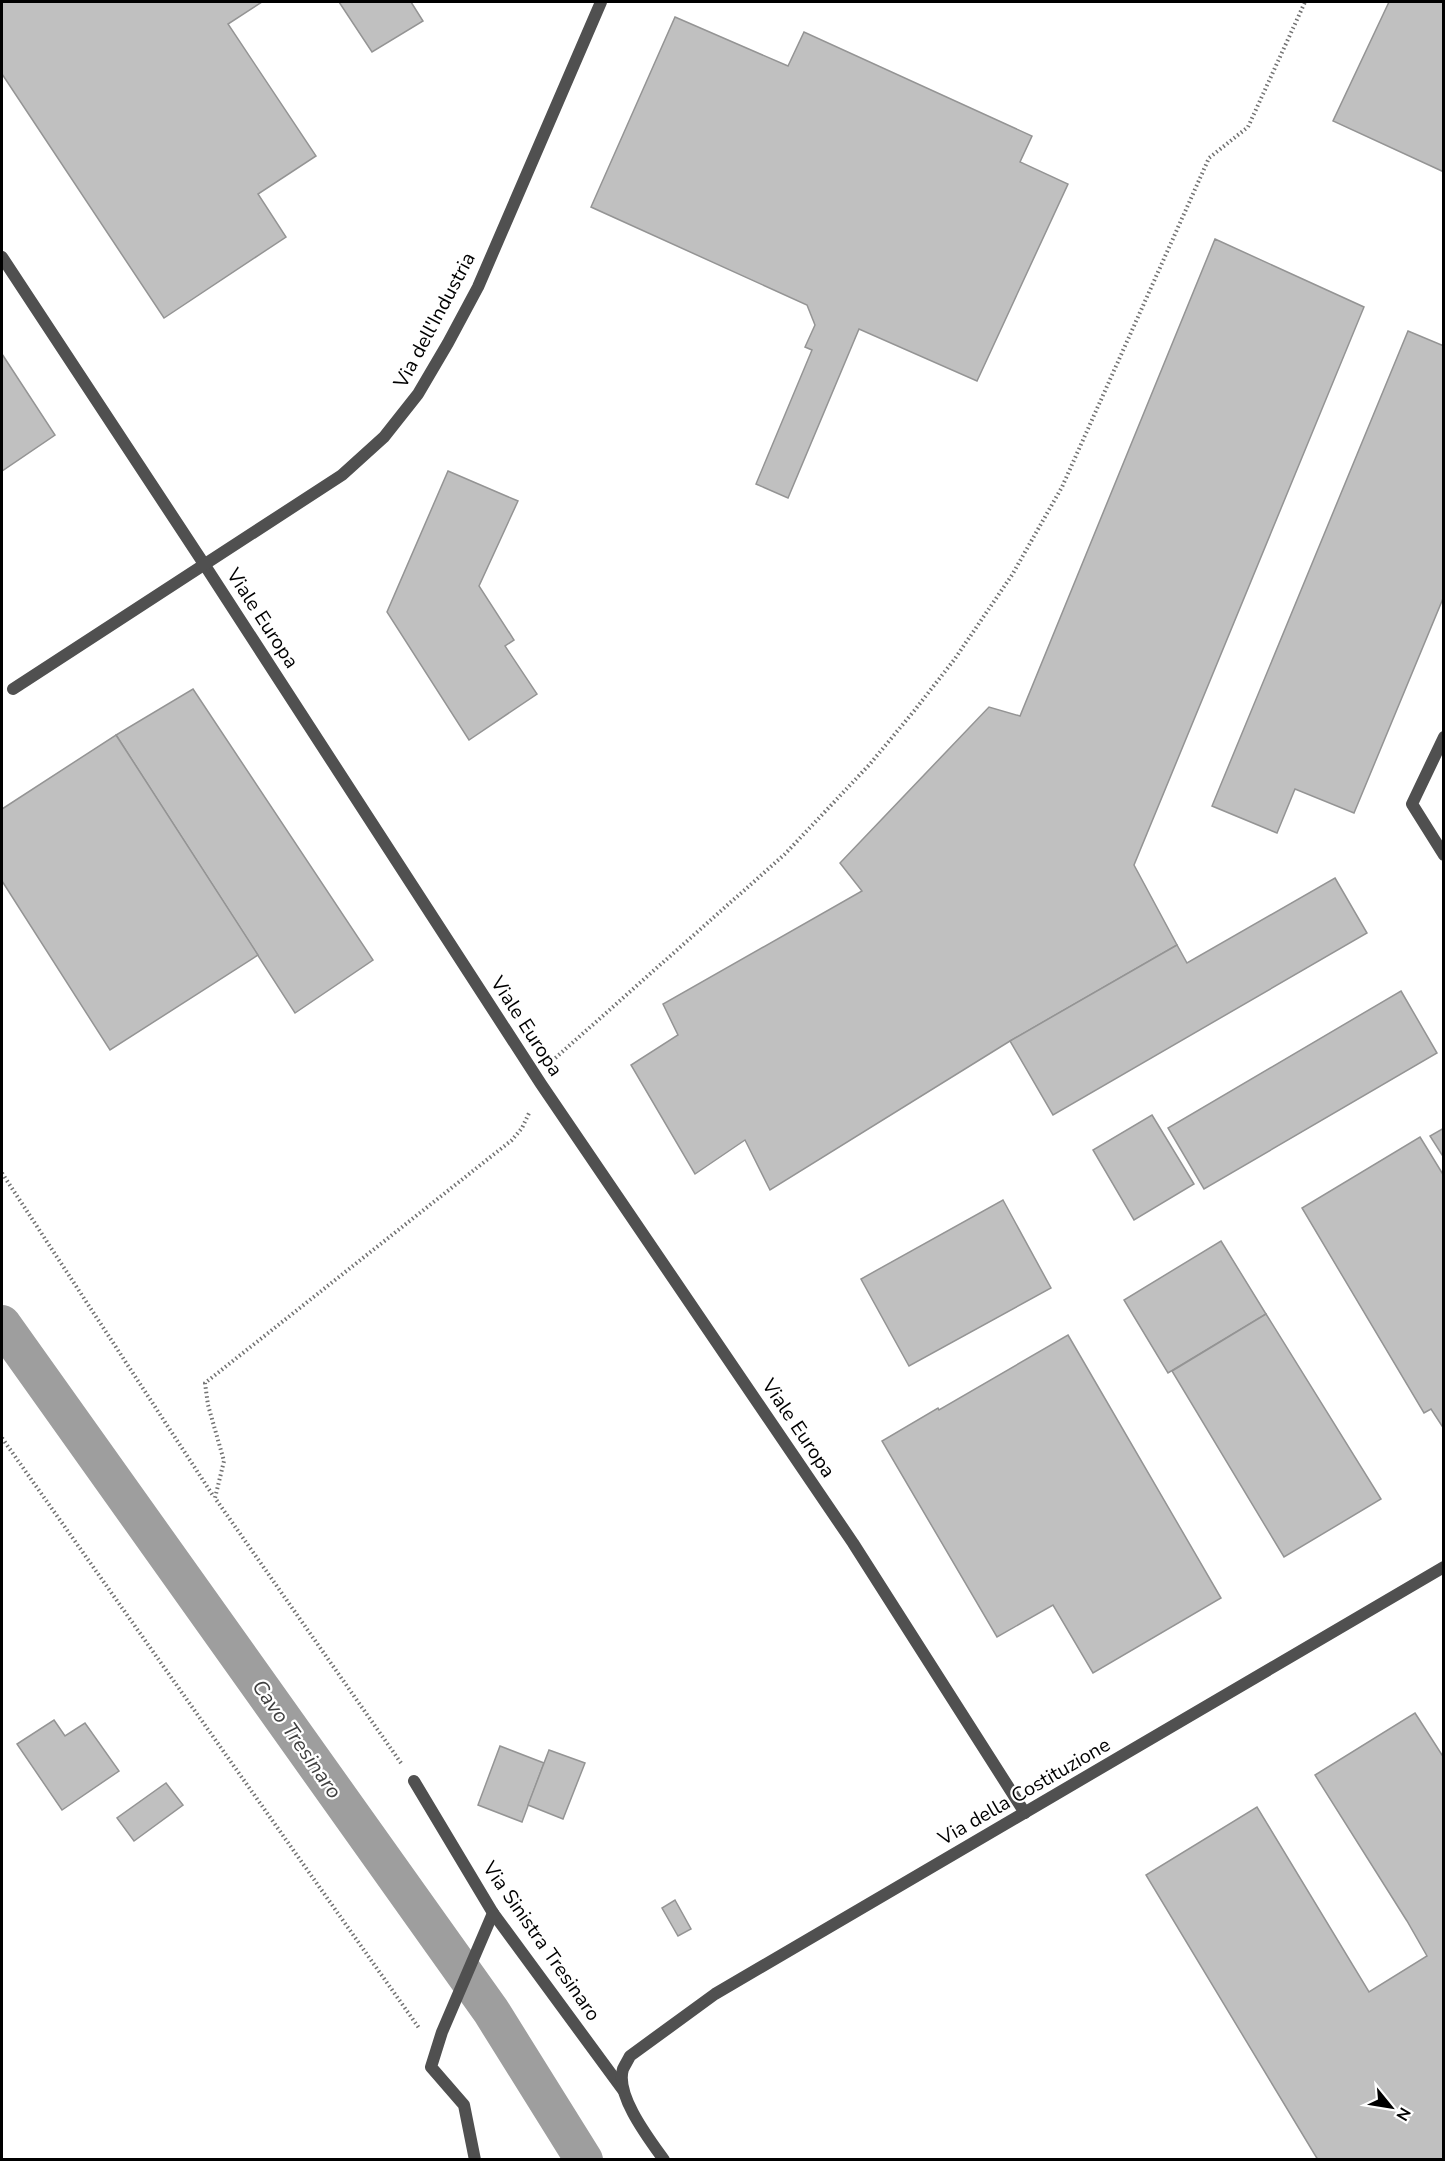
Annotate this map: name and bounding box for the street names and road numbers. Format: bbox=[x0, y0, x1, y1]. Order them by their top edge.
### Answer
street label: Via dell'Industria bbox=[387, 248, 482, 394]
street label: Viale Europa bbox=[220, 562, 305, 673]
street label: Viale Europa bbox=[484, 970, 569, 1081]
street label: Viale Europa bbox=[755, 1373, 842, 1483]
street label: Via della Costituzione bbox=[932, 1731, 1115, 1852]
street label: Via Sinistra Tresinaro bbox=[476, 1855, 607, 2026]

